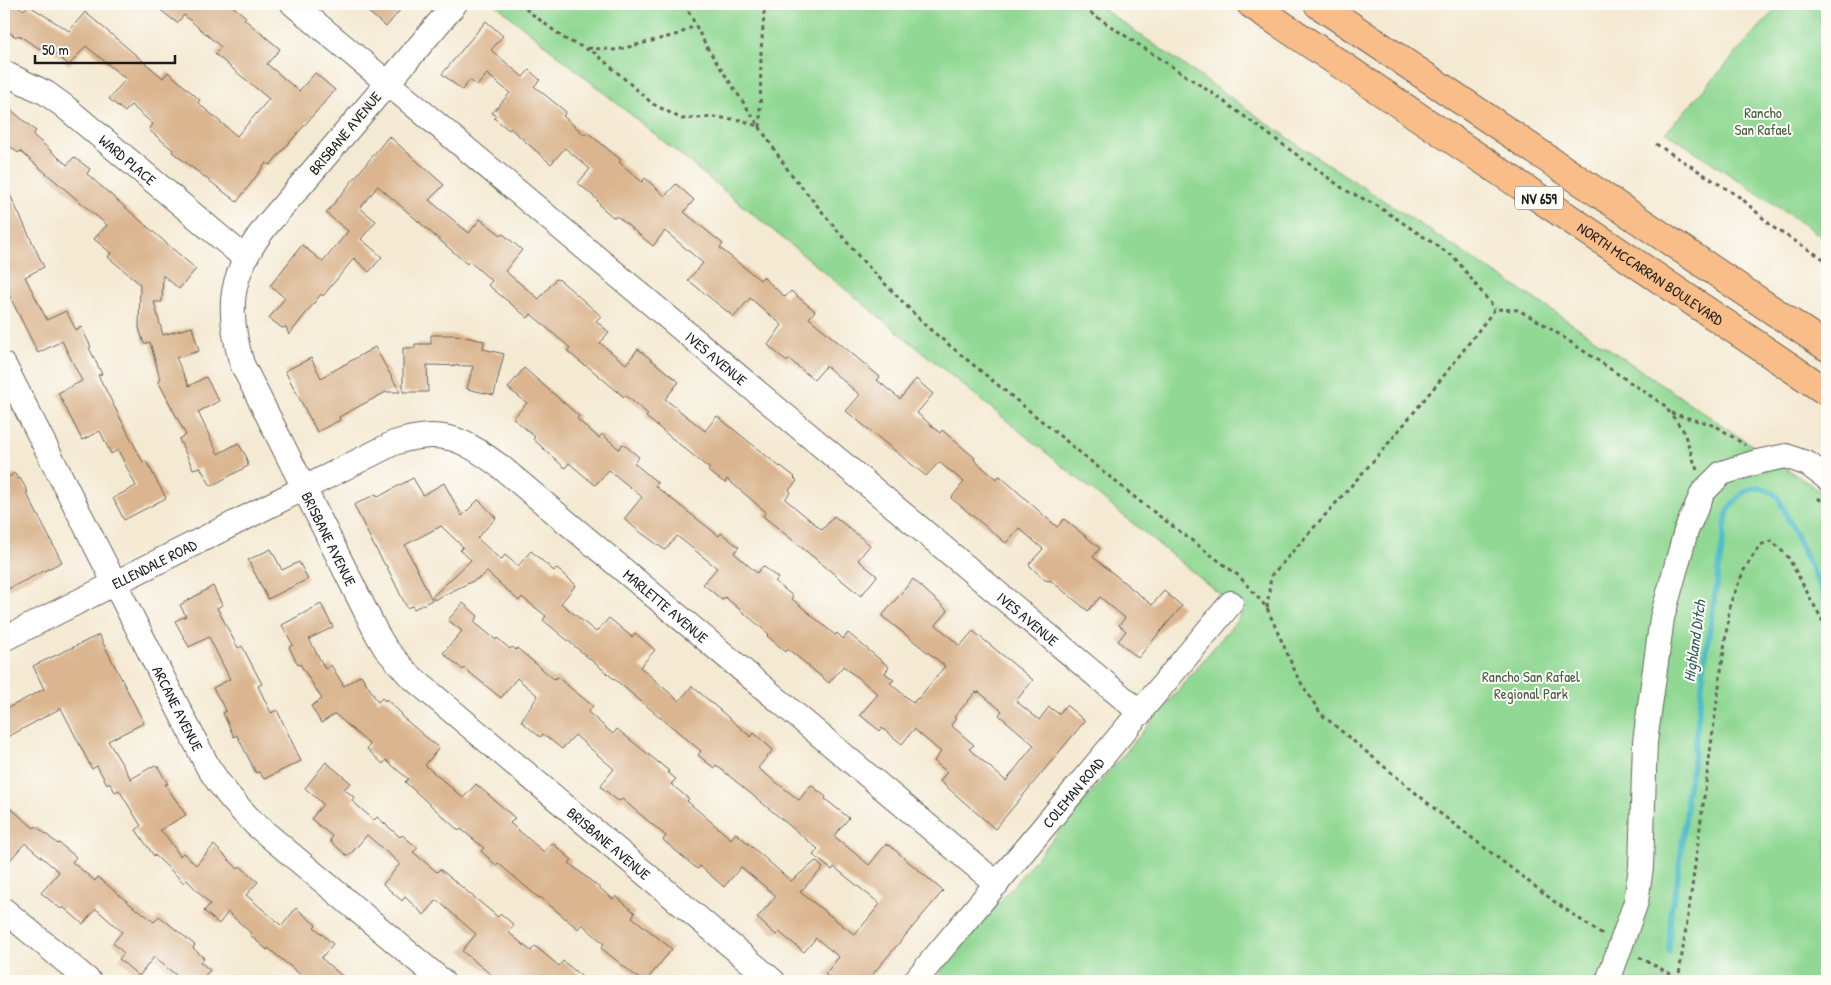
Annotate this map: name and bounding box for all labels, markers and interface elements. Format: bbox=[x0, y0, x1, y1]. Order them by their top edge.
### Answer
scale bar bbox=[35, 32, 175, 64]
text: 50 m bbox=[42, 39, 69, 60]
street label: BRISBANE AVENUE bbox=[304, 87, 386, 179]
park label: Rancho San Rafael bbox=[1735, 102, 1791, 140]
street label: WARD PLACE bbox=[95, 129, 161, 190]
road number: NV 659 bbox=[1515, 187, 1563, 210]
street label: NORTH MCCARRAN BOULEVARD bbox=[1574, 217, 1729, 331]
street label: IVES AVENUE bbox=[681, 326, 752, 390]
street label: BRISBANE AVENUE bbox=[297, 488, 362, 590]
street label: ELLENDALE ROAD bbox=[108, 533, 201, 594]
street label: MARLETTE AVENUE bbox=[619, 564, 713, 648]
street label: IVES AVENUE bbox=[993, 587, 1063, 651]
water label: Highland Ditch bbox=[1677, 598, 1711, 683]
street label: ARCANE AVENUE bbox=[148, 662, 209, 755]
park label: Rancho San Rafael Regional Park bbox=[1482, 666, 1580, 704]
street label: COLEMAN ROAD bbox=[1037, 752, 1109, 832]
street label: BRISBANE AVENUE bbox=[563, 802, 655, 885]

